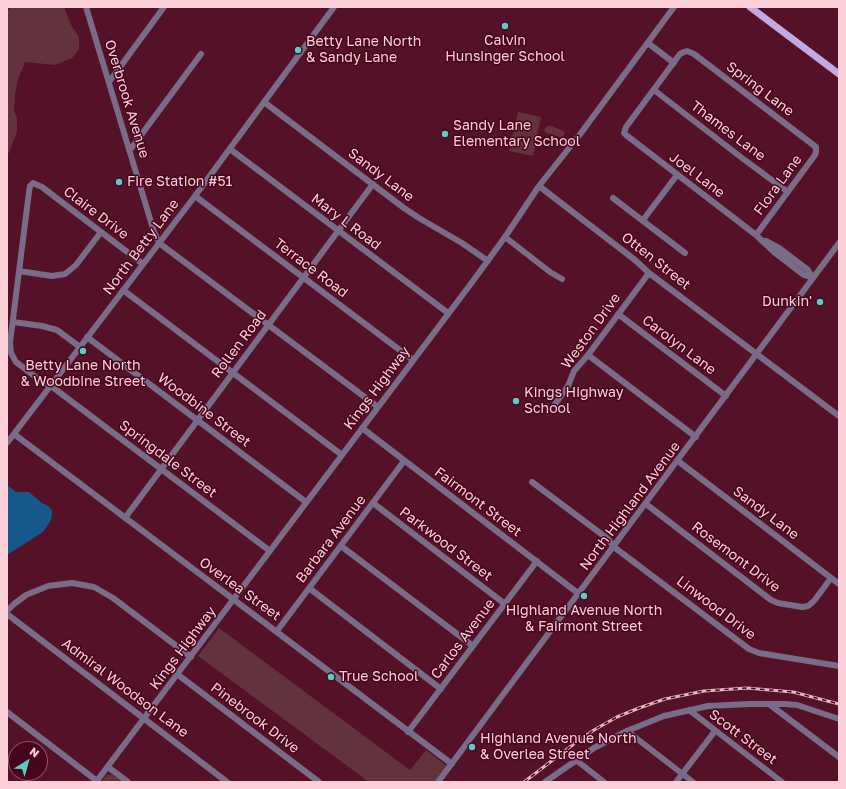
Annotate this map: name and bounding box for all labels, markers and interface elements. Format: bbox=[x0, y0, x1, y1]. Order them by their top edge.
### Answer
marker: Calvin Hunsinger School bbox=[500, 21, 510, 31]
place label: Calvin Hunsinger School bbox=[445, 33, 565, 66]
place label: Betty Lane North & Sandy Lane bbox=[306, 34, 421, 66]
street label: Overbrook Avenue bbox=[101, 38, 153, 160]
marker: Betty Lane North & Sandy Lane bbox=[293, 45, 303, 55]
street label: Spring Lane bbox=[723, 58, 797, 120]
street label: Thames Lane bbox=[687, 97, 769, 165]
place label: Sandy Lane Elementary School bbox=[453, 118, 580, 150]
marker: Sandy Lane Elementary School bbox=[440, 129, 450, 139]
street label: Sandy Lane bbox=[345, 145, 417, 205]
street label: Joel Lane bbox=[666, 149, 728, 201]
street label: Flora Lane bbox=[750, 152, 806, 218]
place label: Fire Station #51 bbox=[127, 174, 232, 190]
marker: Fire Station #51 bbox=[114, 177, 124, 187]
street label: Claire Drive bbox=[60, 183, 132, 243]
street label: Mary L Road bbox=[308, 190, 384, 254]
street label: North Betty Lane bbox=[100, 196, 182, 298]
street label: Otten Street bbox=[618, 229, 694, 293]
street label: Terrace Road bbox=[271, 235, 351, 301]
street label: Weston Drive bbox=[558, 290, 624, 372]
place label: Dunkin' bbox=[762, 294, 812, 310]
marker: Dunkin' bbox=[815, 297, 825, 307]
street label: Rollen Road bbox=[208, 307, 270, 381]
street label: Carolyn Lane bbox=[639, 312, 719, 378]
street label: Kings Highway bbox=[340, 343, 414, 433]
marker: Betty Lane North & Woodbine Street bbox=[78, 346, 88, 356]
place label: Betty Lane North & Woodbine Street bbox=[20, 358, 146, 390]
street label: Woodbine Street bbox=[154, 369, 254, 451]
place label: Kings Highway School bbox=[524, 385, 624, 418]
marker: Kings Highway School bbox=[511, 396, 521, 406]
street label: Springdale Street bbox=[116, 417, 220, 501]
street label: North Highland Avenue bbox=[576, 438, 684, 574]
street label: Fairmont Street bbox=[431, 464, 525, 540]
street label: Sandy Lane bbox=[730, 483, 802, 543]
street label: Barbara Avenue bbox=[293, 492, 369, 586]
street label: Parkwood Street bbox=[396, 504, 496, 584]
street label: Rosemont Drive bbox=[688, 518, 784, 596]
street label: Overlea Street bbox=[196, 554, 284, 624]
street label: Linwood Drive bbox=[673, 573, 759, 643]
marker: Highland Avenue North & Fairmont Street bbox=[579, 591, 589, 601]
street label: Carlos Avenue bbox=[427, 596, 499, 682]
street label: Kings Highway bbox=[146, 603, 220, 693]
place label: Highland Avenue North & Fairmont Street bbox=[506, 603, 662, 636]
street label: Admiral Woodson Lane bbox=[58, 635, 192, 741]
place label: True School bbox=[339, 669, 418, 685]
marker: True School bbox=[326, 672, 336, 682]
street label: Pinebrook Drive bbox=[207, 679, 303, 757]
street label: Scott Street bbox=[706, 706, 780, 768]
place label: Highland Avenue North & Overlea Street bbox=[480, 731, 637, 764]
north arrow bbox=[8, 741, 48, 781]
marker: Highland Avenue North & Overlea Street bbox=[467, 742, 477, 752]
text: N bbox=[28, 744, 42, 760]

